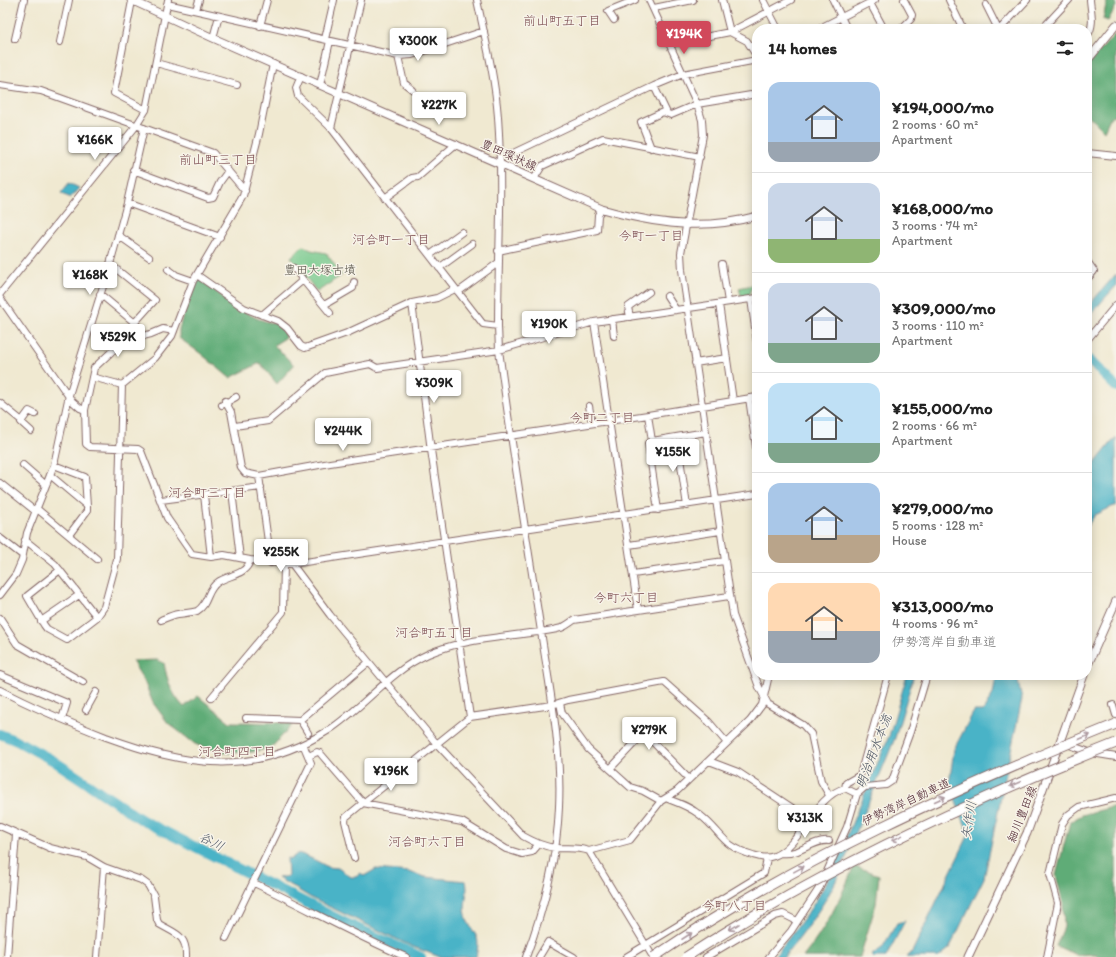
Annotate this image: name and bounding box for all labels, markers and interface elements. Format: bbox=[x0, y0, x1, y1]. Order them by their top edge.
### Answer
district label: 前山町五丁目 bbox=[523, 13, 601, 28]
pin: ¥194K bbox=[656, 21, 712, 55]
text: ¥194K bbox=[666, 26, 702, 41]
pin: ¥300K bbox=[390, 28, 446, 62]
text: ¥300K bbox=[399, 33, 437, 48]
icon: filters bbox=[1054, 37, 1076, 59]
text: 14 homes bbox=[768, 38, 837, 58]
pin: ¥227K bbox=[411, 92, 467, 126]
text: ¥227K bbox=[421, 97, 457, 112]
text: ¥194,000/mo bbox=[892, 97, 994, 117]
icon: home bbox=[800, 98, 848, 146]
text: 2 rooms · 60 m² bbox=[892, 117, 978, 132]
pin: ¥166K bbox=[67, 127, 123, 161]
text: ¥166K bbox=[77, 132, 113, 147]
text: Apartment bbox=[892, 132, 953, 147]
street label: 豊田環状線 bbox=[479, 136, 539, 174]
district label: 前山町三丁目 bbox=[179, 152, 257, 167]
text: ¥168,000/mo bbox=[892, 198, 993, 218]
icon: home bbox=[800, 199, 848, 247]
text: 3 rooms · 74 m² bbox=[892, 218, 978, 233]
district label: 今町一丁目 bbox=[618, 228, 684, 243]
district label: 河合町一丁目 bbox=[352, 232, 430, 247]
text: Apartment bbox=[892, 233, 953, 248]
pin: ¥168K bbox=[62, 262, 118, 296]
park label: 豊田大塚古墳 bbox=[284, 263, 356, 277]
text: ¥168K bbox=[72, 267, 108, 282]
text: ¥309,000/mo bbox=[892, 298, 996, 318]
icon: home bbox=[800, 299, 848, 347]
pin: ¥190K bbox=[521, 311, 577, 345]
text: ¥190K bbox=[531, 316, 567, 331]
text: 3 rooms · 110 m² bbox=[892, 318, 984, 333]
pin: ¥529K bbox=[90, 324, 146, 358]
text: ¥529K bbox=[100, 329, 136, 344]
text: Apartment bbox=[892, 333, 953, 348]
pin: ¥309K bbox=[406, 370, 462, 404]
text: ¥309K bbox=[415, 375, 453, 390]
text: ¥155,000/mo bbox=[892, 398, 993, 418]
icon: home bbox=[800, 399, 848, 447]
district label: 今町二丁目 bbox=[569, 410, 635, 425]
pin: ¥244K bbox=[315, 418, 371, 452]
text: 2 rooms · 66 m² bbox=[892, 418, 977, 433]
text: ¥244K bbox=[324, 423, 362, 438]
text: Apartment bbox=[892, 433, 953, 448]
pin: ¥155K bbox=[645, 439, 701, 473]
text: ¥155K bbox=[655, 444, 691, 459]
district label: 河合町三丁目 bbox=[168, 485, 246, 500]
text: ¥279,000/mo bbox=[892, 498, 993, 518]
icon: home bbox=[800, 499, 848, 547]
text: 5 rooms · 128 m² bbox=[892, 518, 983, 533]
text: House bbox=[892, 533, 927, 548]
pin: ¥255K bbox=[253, 539, 309, 573]
text: ¥255K bbox=[263, 544, 299, 559]
district label: 今町六丁目 bbox=[593, 590, 659, 605]
text: ¥313,000/mo bbox=[892, 596, 993, 616]
icon: home bbox=[800, 599, 848, 647]
text: 4 rooms · 96 m² bbox=[892, 616, 978, 631]
district label: 河合町五丁目 bbox=[395, 625, 473, 640]
text: 伊勢湾岸自動車道 bbox=[892, 634, 996, 649]
water label: 明治用水本流 bbox=[852, 711, 895, 790]
pin: ¥279K bbox=[621, 717, 677, 751]
text: ¥279K bbox=[631, 722, 667, 737]
one-way arrow bbox=[1079, 732, 1091, 740]
district label: 河合町四丁目 bbox=[198, 744, 276, 759]
pin: ¥196K bbox=[363, 758, 419, 792]
text: ¥196K bbox=[373, 763, 409, 778]
street label: 伊勢湾岸自動車道 bbox=[860, 775, 952, 829]
one-way arrow bbox=[1010, 781, 1022, 789]
street label: 細川豊田線 bbox=[1004, 784, 1040, 844]
one-way arrow bbox=[934, 795, 946, 802]
water label: 矢作川 bbox=[958, 800, 979, 841]
pin: ¥313K bbox=[777, 805, 833, 839]
text: ¥313K bbox=[787, 810, 823, 825]
water label: 谷川 bbox=[197, 829, 227, 854]
district label: 河合町六丁目 bbox=[388, 834, 466, 849]
one-way arrow bbox=[891, 835, 903, 842]
one-way arrow bbox=[793, 865, 805, 873]
district label: 今町八丁目 bbox=[701, 898, 767, 913]
one-way arrow bbox=[729, 923, 740, 931]
one-way arrow bbox=[681, 932, 692, 940]

